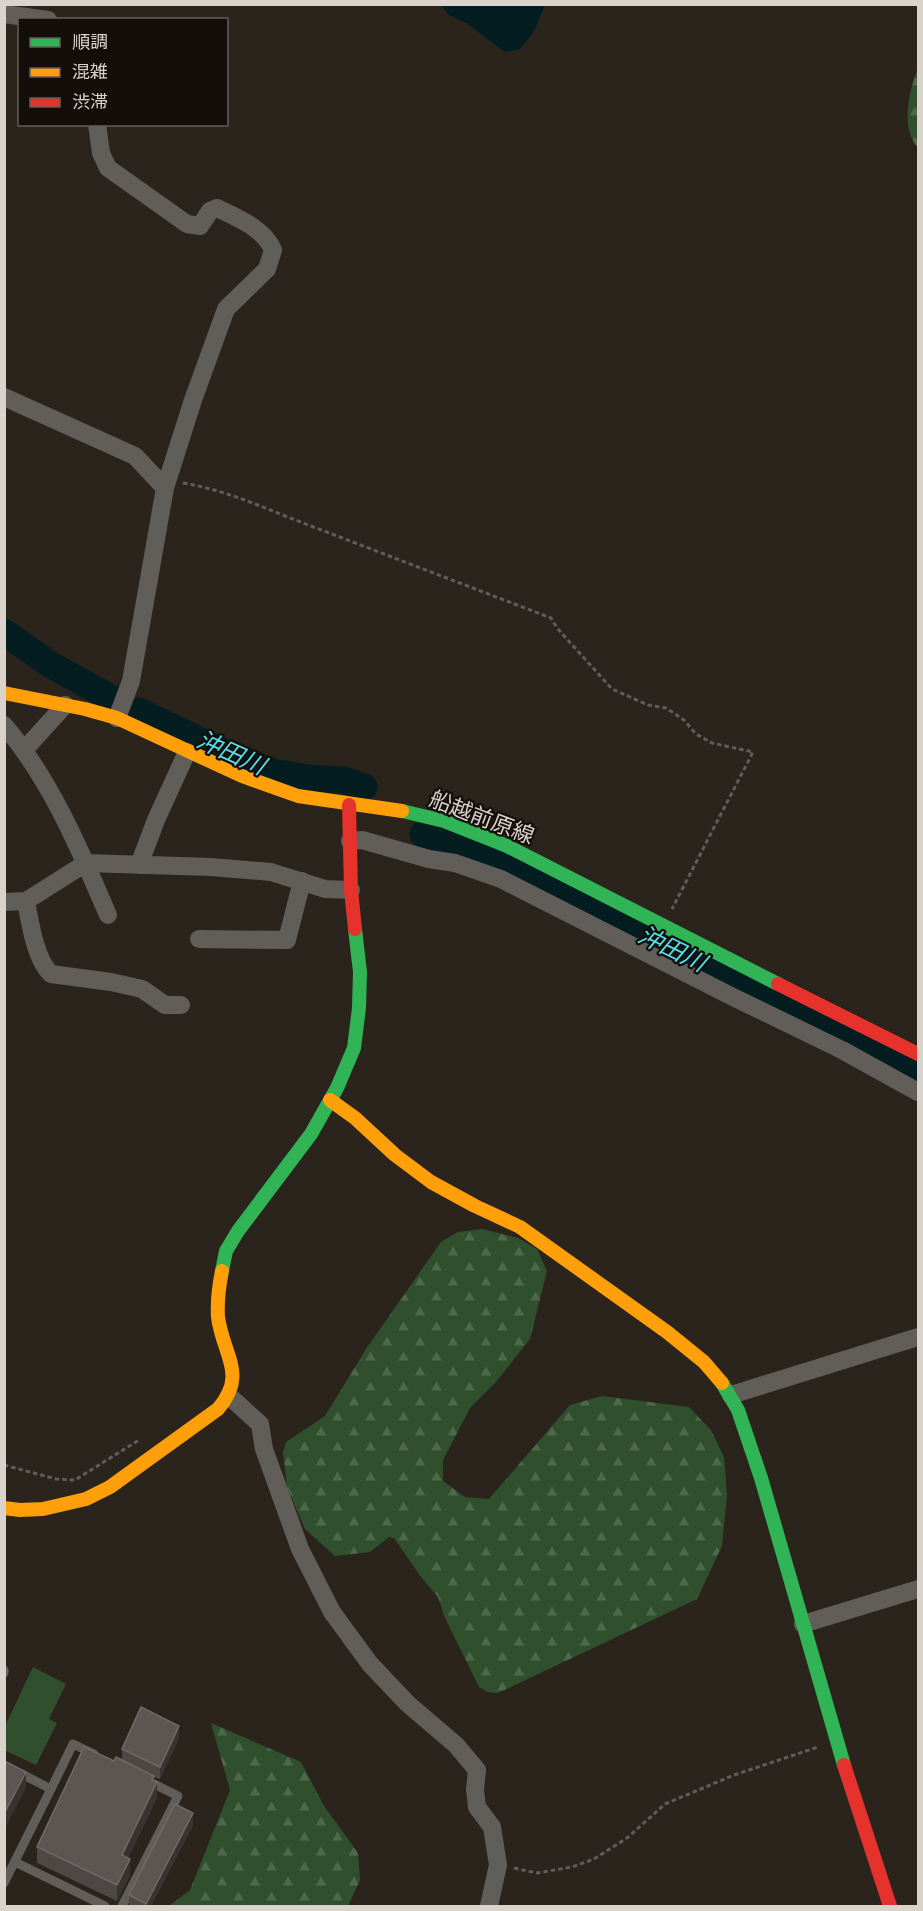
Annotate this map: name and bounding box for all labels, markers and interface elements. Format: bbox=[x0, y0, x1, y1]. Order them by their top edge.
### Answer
legend bbox=[18, 18, 228, 126]
text: 順調 bbox=[72, 30, 108, 52]
text: 混雑 bbox=[72, 60, 108, 82]
text: 渋滞 bbox=[72, 90, 108, 112]
water label: 沖田川 bbox=[193, 724, 273, 781]
street label: 船越前原線 bbox=[426, 784, 538, 849]
water label: 沖田川 bbox=[634, 919, 714, 978]

